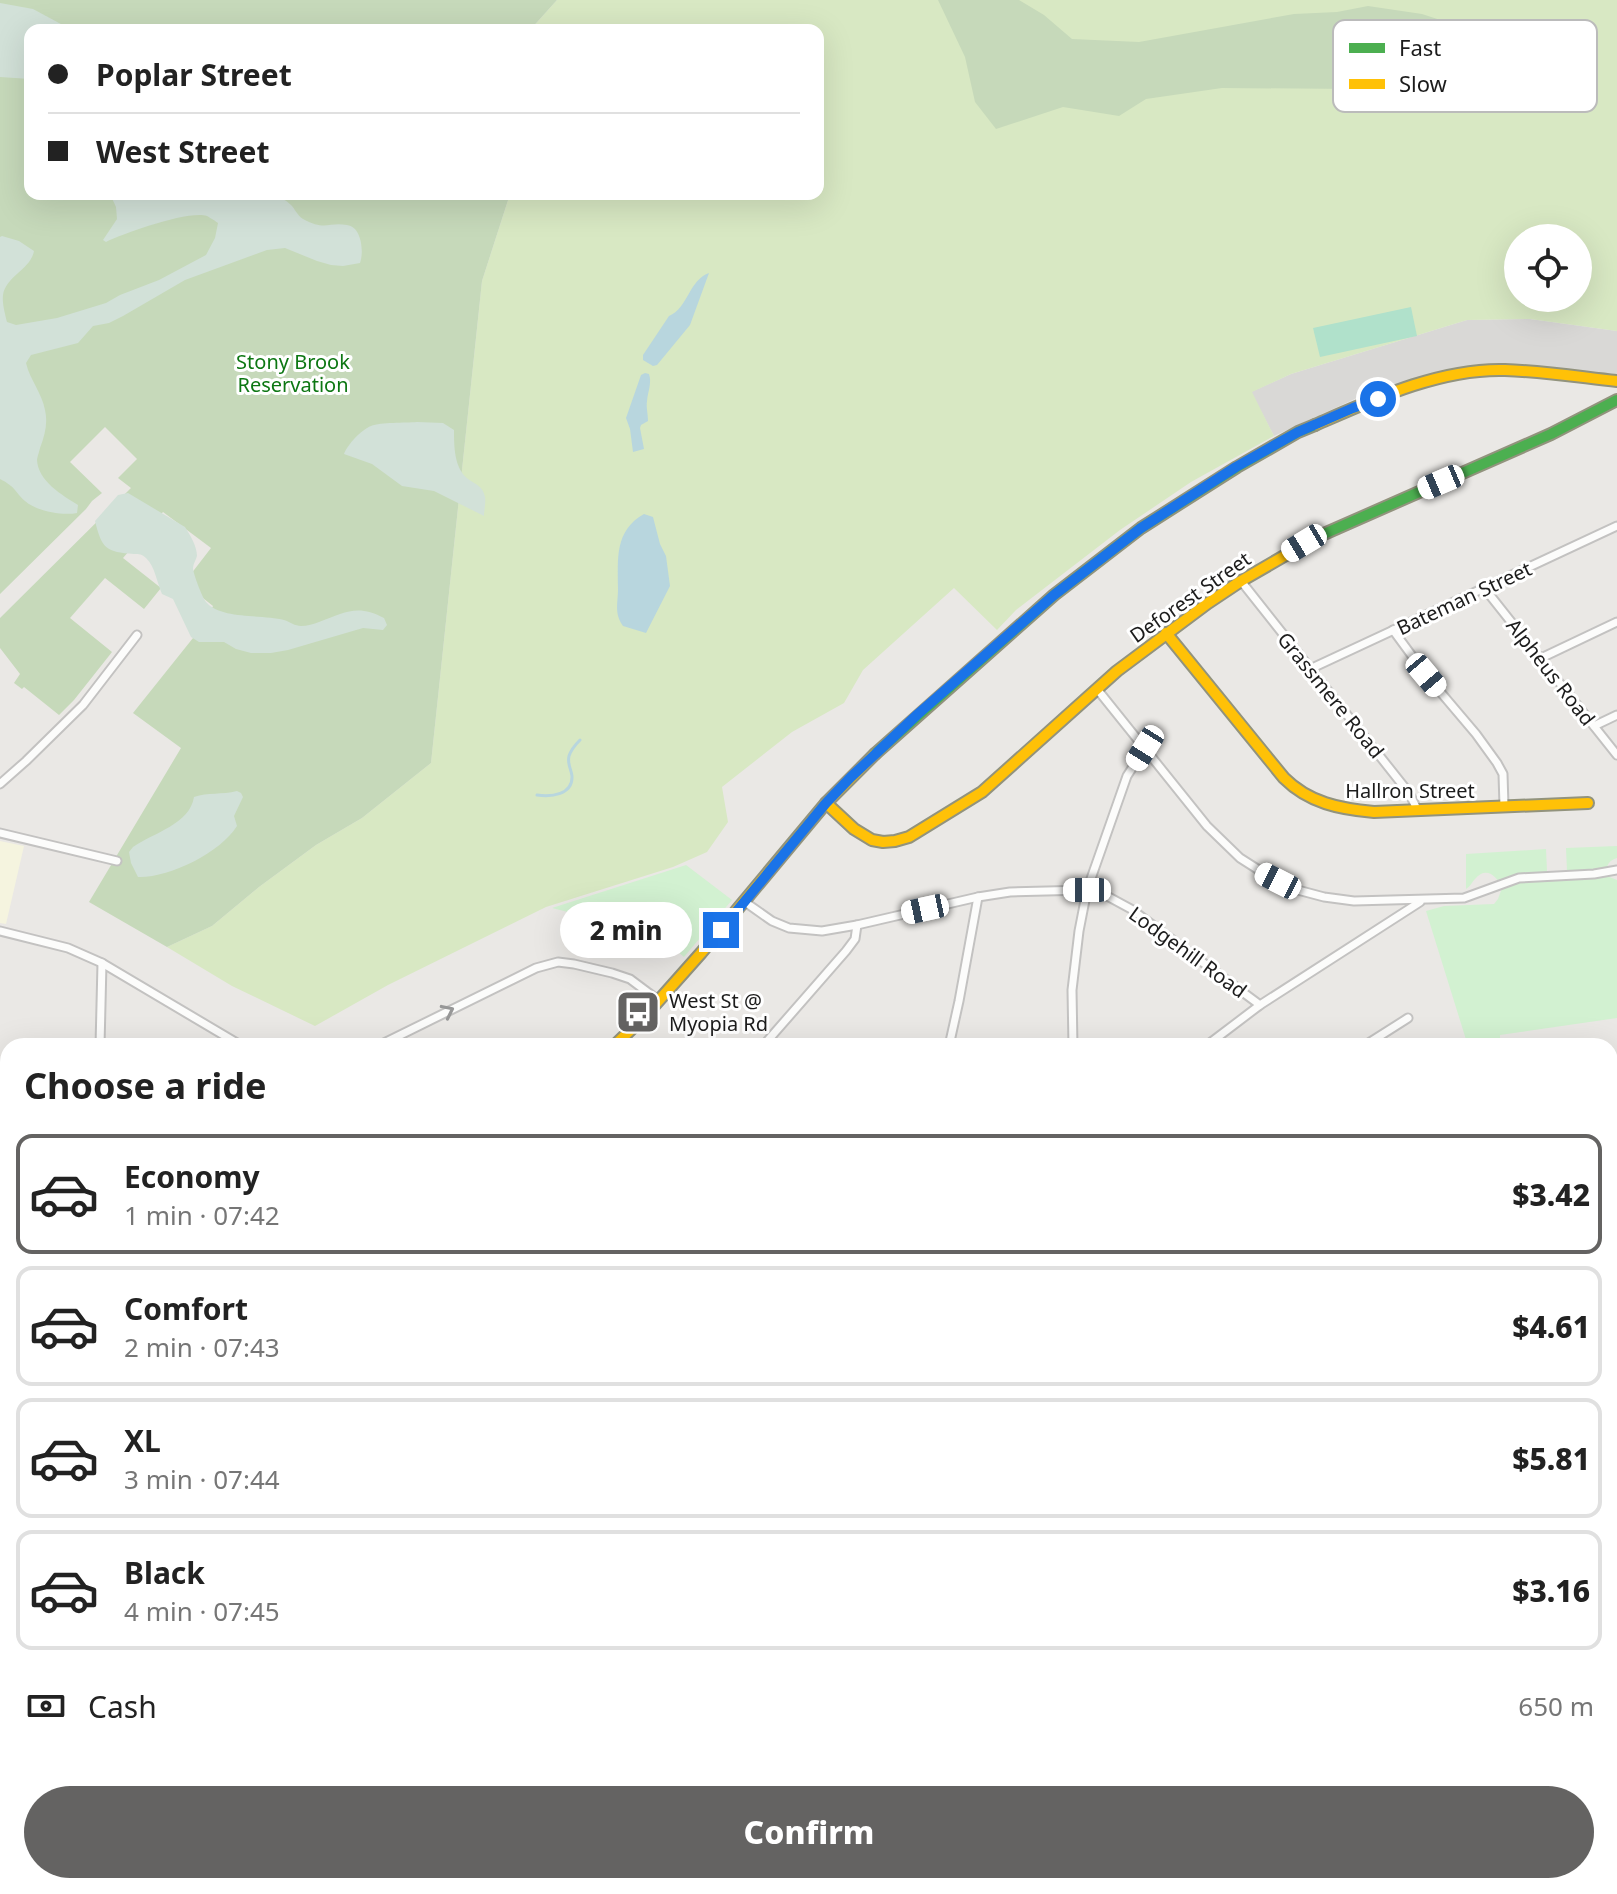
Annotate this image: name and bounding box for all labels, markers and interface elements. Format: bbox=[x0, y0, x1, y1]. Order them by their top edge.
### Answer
legend bbox=[1333, 20, 1597, 112]
text: Fast bbox=[1399, 32, 1441, 62]
text: Poplar Street bbox=[96, 54, 292, 95]
text: Slow bbox=[1399, 68, 1448, 98]
text: West Street bbox=[96, 131, 269, 172]
map controls bbox=[1504, 224, 1592, 312]
button: locate bbox=[1504, 224, 1592, 312]
park label: Stony Brook Reservation bbox=[236, 348, 350, 398]
route start bbox=[1360, 381, 1396, 417]
car bbox=[1414, 462, 1468, 502]
car bbox=[1277, 520, 1331, 566]
street label: Deforest Street bbox=[1124, 545, 1256, 649]
street label: Bateman Street bbox=[1392, 555, 1536, 641]
street label: Alpheus Road bbox=[1501, 613, 1601, 731]
street label: Grassmere Road bbox=[1272, 626, 1390, 764]
car bbox=[1401, 649, 1451, 701]
car bbox=[1122, 721, 1168, 775]
street label: Hallron Street bbox=[1345, 777, 1475, 804]
car bbox=[1251, 859, 1305, 903]
car bbox=[1063, 878, 1111, 902]
car bbox=[899, 892, 951, 926]
street label: Lodgehill Road bbox=[1124, 900, 1252, 1004]
callout: 2 min bbox=[561, 902, 693, 958]
text: 2 min bbox=[590, 912, 662, 948]
route end bbox=[703, 912, 739, 948]
place label: West St @ Myopia Rd bbox=[669, 987, 768, 1037]
bus stop icon: West St @ Myopia Rd bbox=[614, 988, 662, 1036]
one-way arrow bbox=[440, 1005, 454, 1021]
text: Choose a ride bbox=[24, 1061, 266, 1110]
text: Economy bbox=[124, 1156, 260, 1197]
icon: car bbox=[28, 1158, 100, 1230]
text: $3.42 bbox=[1512, 1174, 1590, 1215]
text: 1 min · 07:42 bbox=[124, 1197, 280, 1233]
text: Comfort bbox=[124, 1288, 248, 1329]
icon: car bbox=[28, 1290, 100, 1362]
text: $4.61 bbox=[1512, 1306, 1590, 1347]
text: 2 min · 07:43 bbox=[124, 1329, 280, 1365]
text: XL bbox=[124, 1420, 161, 1461]
icon: car bbox=[28, 1422, 100, 1494]
text: $5.81 bbox=[1512, 1438, 1590, 1479]
text: 3 min · 07:44 bbox=[124, 1461, 280, 1497]
text: Black bbox=[124, 1552, 205, 1593]
icon: car bbox=[28, 1554, 100, 1626]
text: $3.16 bbox=[1512, 1570, 1590, 1611]
text: 4 min · 07:45 bbox=[124, 1593, 280, 1629]
icon: cash bbox=[24, 1684, 68, 1728]
text: Cash bbox=[88, 1686, 157, 1727]
text: 650 m bbox=[1518, 1688, 1594, 1724]
button: Confirm bbox=[24, 1786, 1594, 1878]

